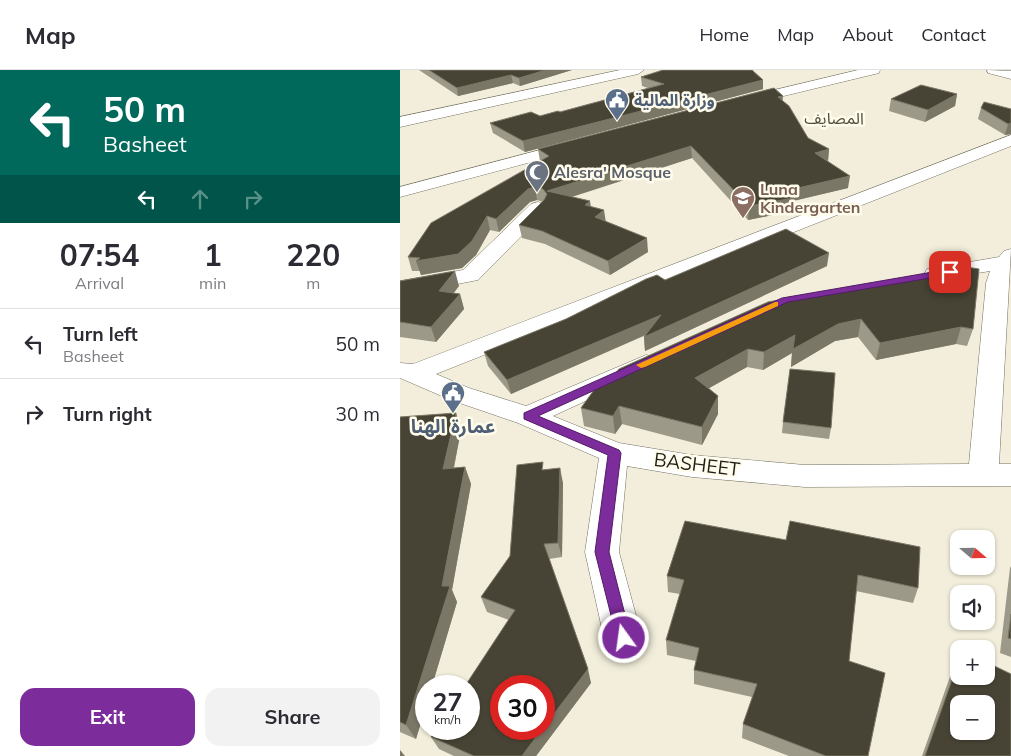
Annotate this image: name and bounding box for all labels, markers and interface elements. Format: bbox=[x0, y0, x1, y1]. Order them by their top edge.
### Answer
text: Map bbox=[25, 20, 76, 50]
text: Home bbox=[699, 23, 749, 46]
text: Map bbox=[777, 23, 814, 46]
text: About bbox=[842, 23, 893, 46]
text: Contact bbox=[921, 23, 986, 46]
text: 50 m bbox=[103, 87, 186, 131]
public building icon: وزارة المالية bbox=[604, 87, 630, 121]
icon: left bbox=[20, 90, 85, 155]
place label: وزارة المالية bbox=[634, 90, 715, 110]
district label: المصايف bbox=[804, 108, 864, 128]
text: Basheet bbox=[103, 130, 187, 158]
mosque icon: Alesra' Mosque bbox=[524, 159, 550, 193]
place label: Alesra' Mosque bbox=[554, 162, 671, 182]
place label: Luna Kindergarten bbox=[760, 179, 860, 217]
icon: left bbox=[133, 185, 161, 213]
icon: ahead bbox=[186, 185, 214, 213]
icon: right bbox=[239, 185, 267, 213]
school or university icon: Luna Kindergarten bbox=[730, 185, 756, 219]
text: 07:54 bbox=[60, 236, 139, 274]
text: 1 bbox=[204, 236, 222, 274]
text: 220 bbox=[286, 236, 340, 274]
pin bbox=[929, 251, 971, 293]
icon: arrive bbox=[936, 258, 964, 286]
text: Arrival bbox=[75, 273, 124, 293]
text: min bbox=[199, 273, 226, 293]
text: m bbox=[306, 273, 320, 293]
text: Turn left bbox=[63, 322, 138, 346]
icon: left bbox=[20, 330, 48, 358]
text: 50 m bbox=[336, 332, 380, 356]
text: Basheet bbox=[63, 346, 124, 366]
public building icon: عمارة الهنا bbox=[440, 380, 466, 414]
icon: right bbox=[20, 400, 48, 428]
text: Turn right bbox=[63, 402, 152, 426]
text: 30 m bbox=[336, 402, 380, 426]
place label: عمارة الهنا bbox=[411, 414, 495, 438]
street label: BASHEET bbox=[653, 447, 742, 481]
north arrow bbox=[950, 530, 995, 575]
map controls bbox=[950, 530, 995, 740]
button: sound bbox=[950, 585, 995, 630]
position arrow bbox=[597, 611, 649, 663]
button: + bbox=[950, 640, 995, 685]
speed limit sign: 30 bbox=[490, 675, 555, 740]
text: 27 bbox=[432, 686, 463, 717]
button: Exit bbox=[20, 688, 195, 746]
button: Share bbox=[205, 688, 380, 746]
button: − bbox=[950, 695, 995, 740]
text: km/h bbox=[434, 712, 461, 727]

